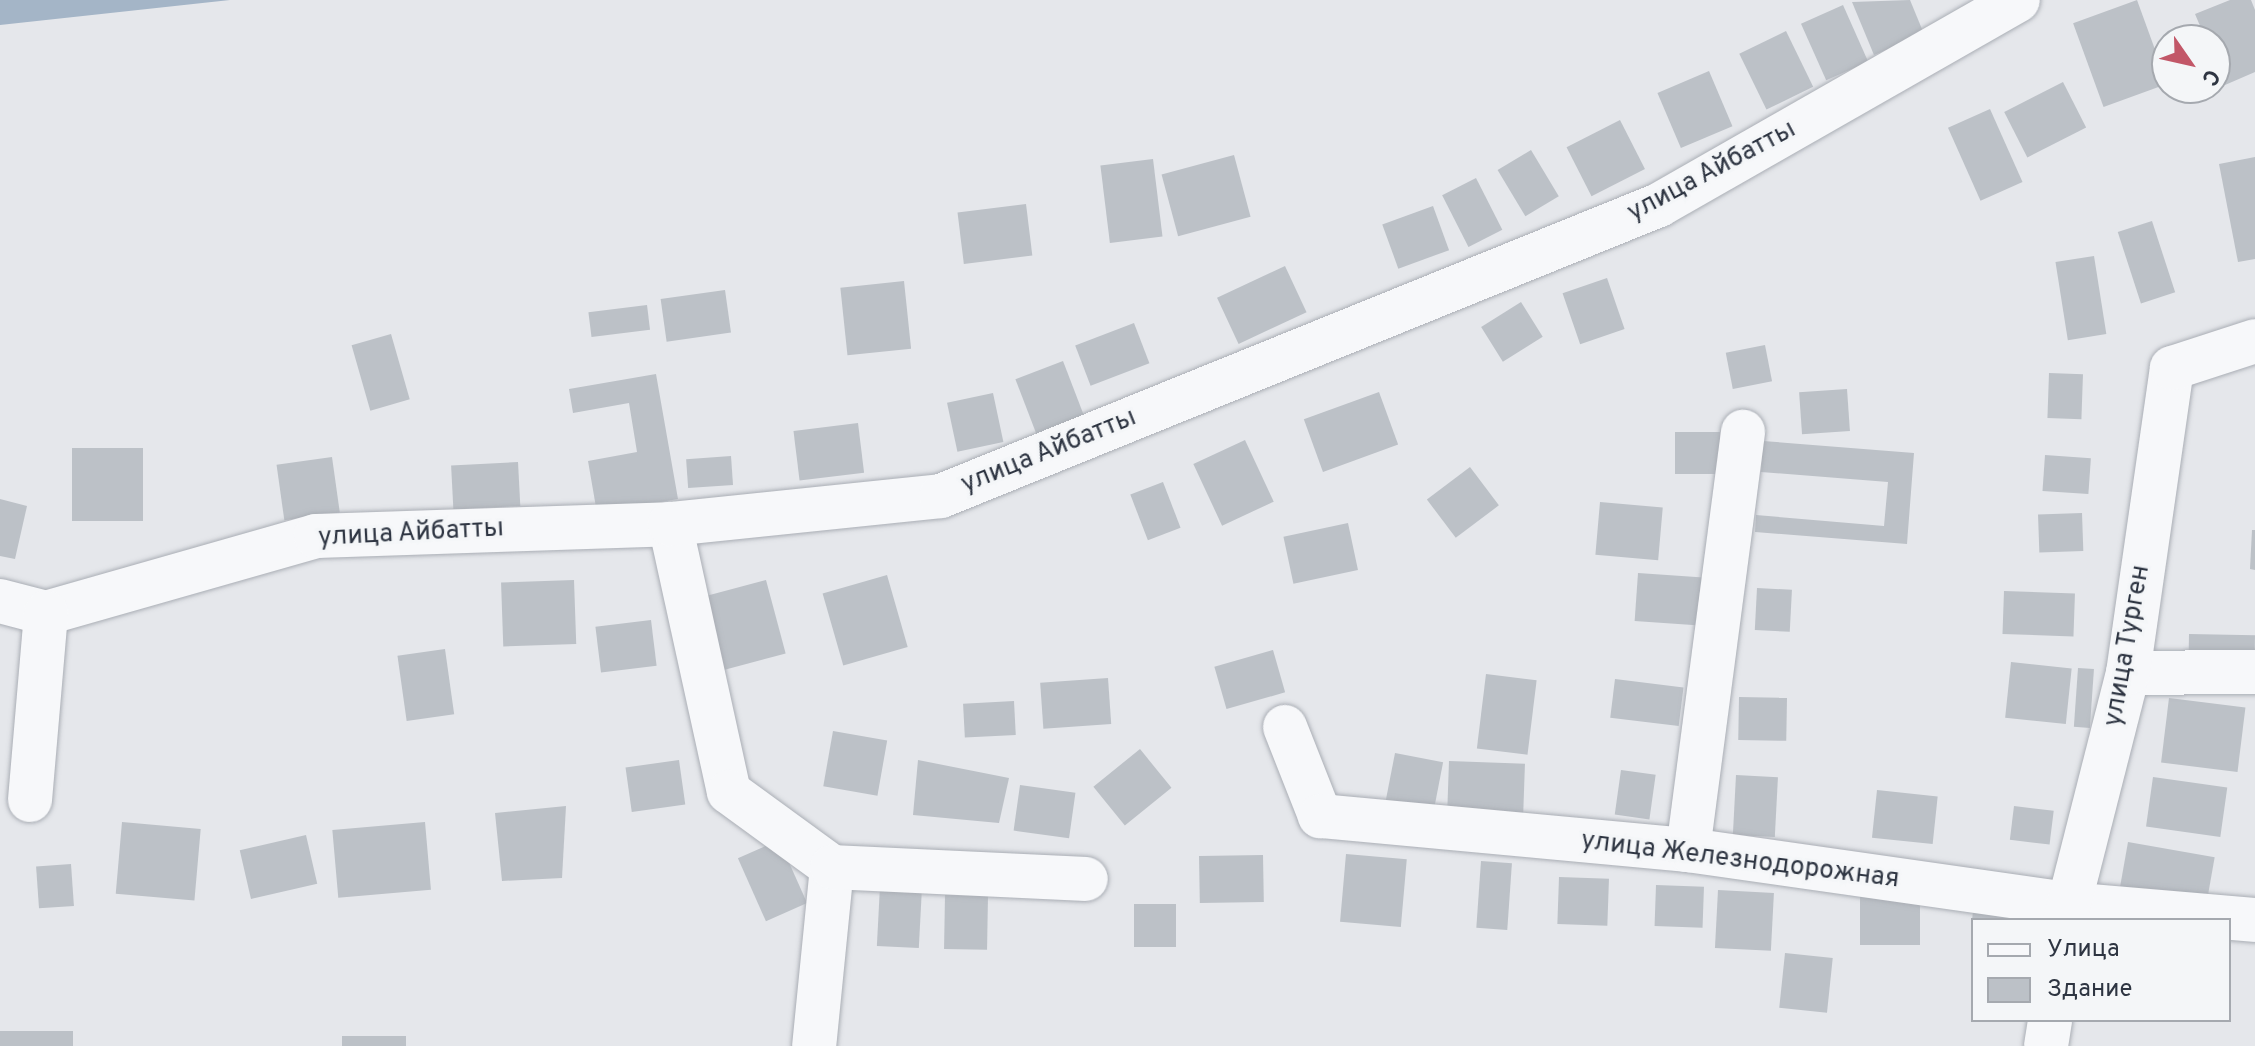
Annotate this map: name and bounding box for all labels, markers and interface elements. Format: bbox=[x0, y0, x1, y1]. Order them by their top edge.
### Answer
north arrow bbox=[2151, 24, 2231, 104]
text: С bbox=[2195, 63, 2225, 90]
street label: улица Айбатты bbox=[1622, 114, 1802, 230]
street label: улица Айбатты bbox=[956, 403, 1142, 501]
street label: улица Айбатты bbox=[317, 514, 505, 554]
street label: улица Турген bbox=[2098, 562, 2158, 730]
street label: улица Железнодорожная bbox=[1579, 826, 1901, 896]
legend bbox=[1971, 918, 2231, 1022]
text: Улица bbox=[2047, 935, 2120, 965]
text: Здание bbox=[2047, 975, 2133, 1005]

